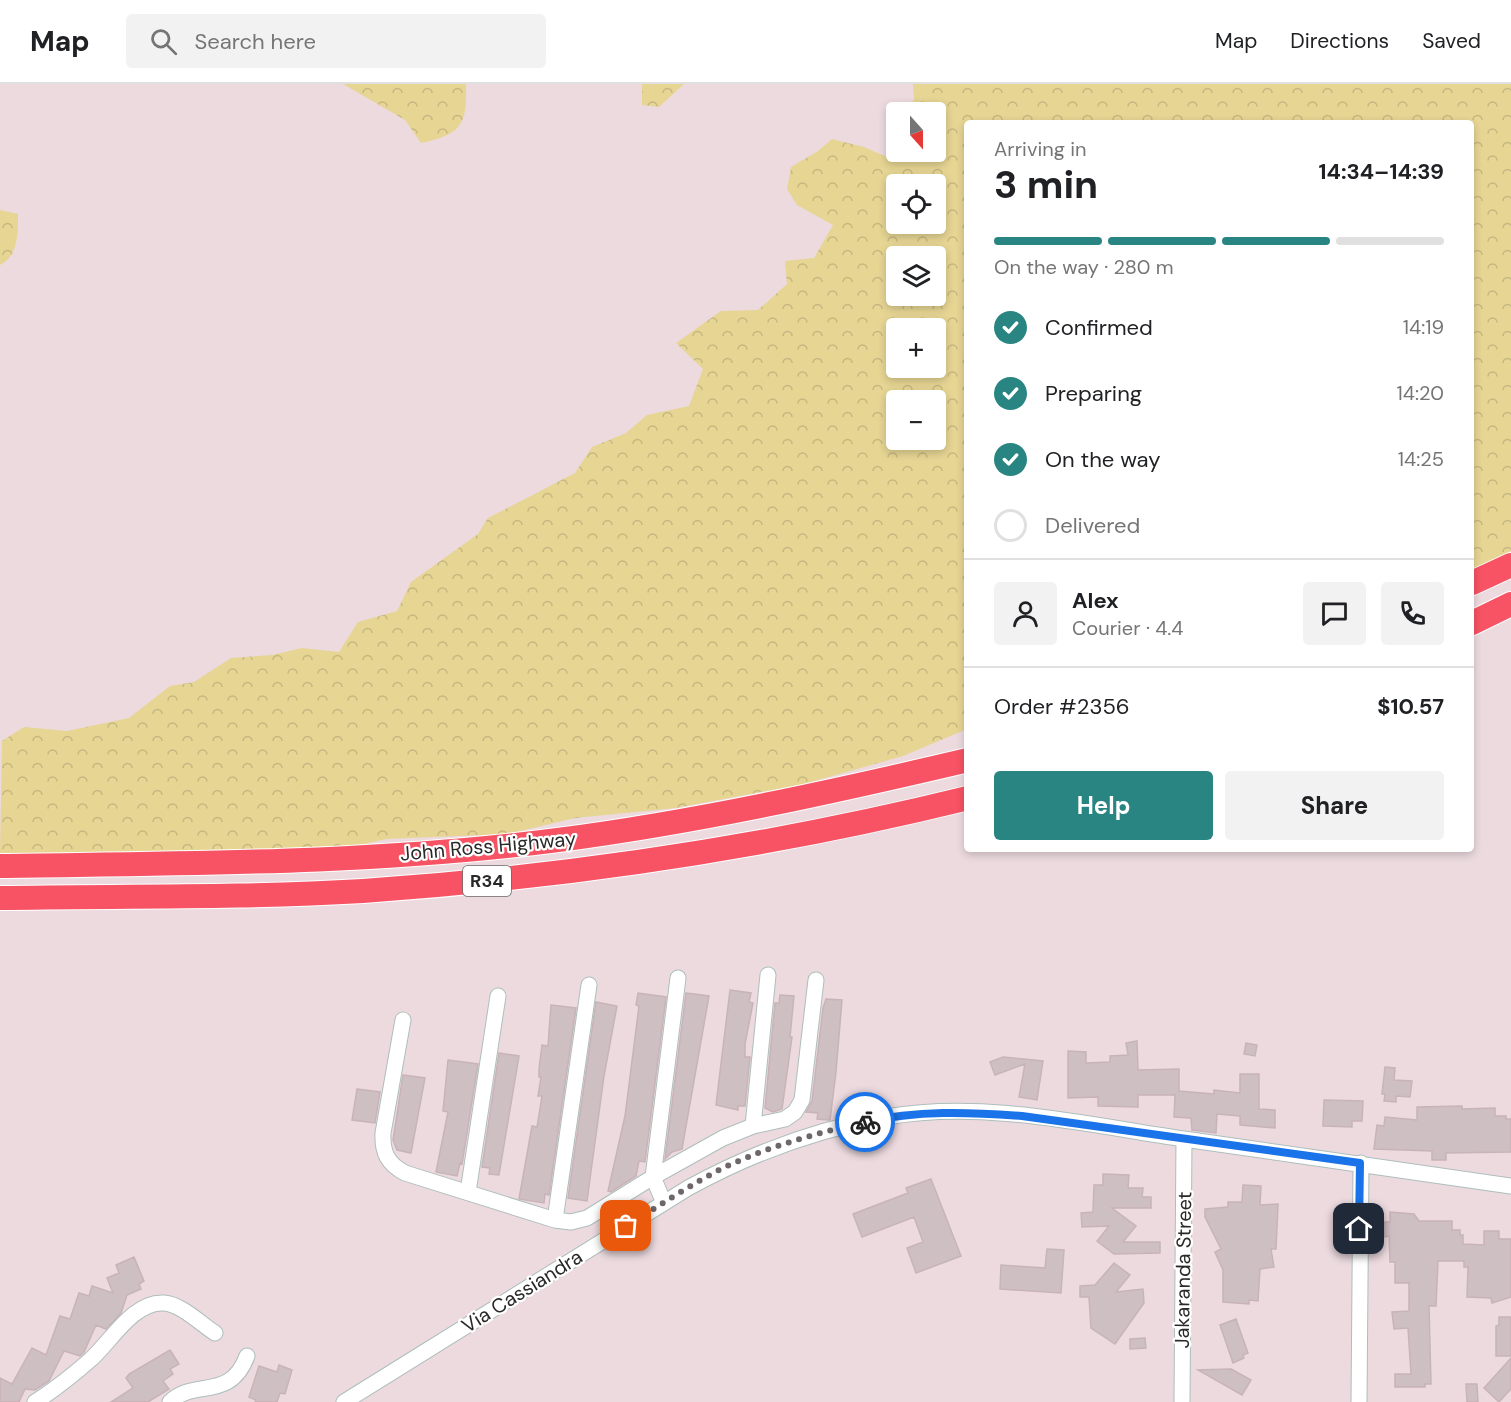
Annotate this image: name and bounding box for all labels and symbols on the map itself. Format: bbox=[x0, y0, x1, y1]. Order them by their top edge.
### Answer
north arrow bbox=[886, 102, 946, 162]
street label: John Ross Highway bbox=[399, 825, 577, 867]
road number: R34 bbox=[463, 866, 511, 896]
courier bbox=[835, 1092, 895, 1152]
street label: Jakaranda Street bbox=[1169, 1191, 1197, 1349]
pin bbox=[600, 1200, 651, 1251]
pin bbox=[1333, 1203, 1384, 1254]
street label: Via Cassiandra bbox=[457, 1243, 587, 1339]

